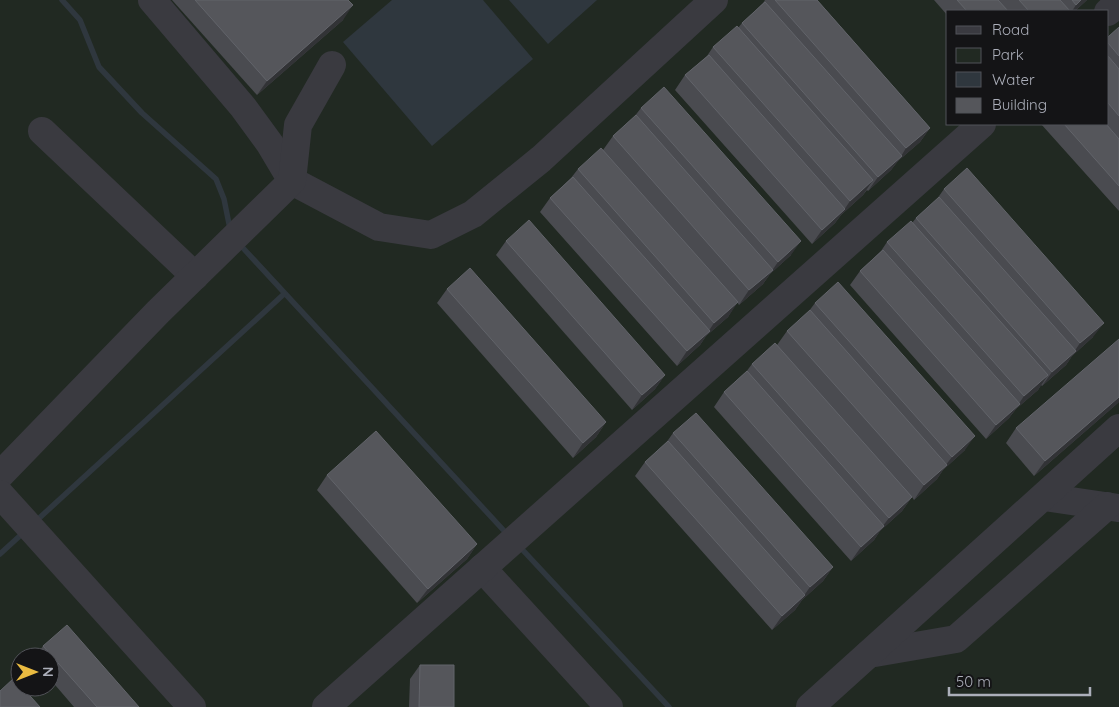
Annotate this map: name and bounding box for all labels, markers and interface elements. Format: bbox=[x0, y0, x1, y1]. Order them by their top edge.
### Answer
legend bbox=[946, 10, 1109, 125]
text: Road bbox=[992, 20, 1029, 39]
text: Park bbox=[992, 45, 1024, 64]
text: Water bbox=[992, 70, 1035, 89]
text: Building bbox=[992, 95, 1047, 114]
north arrow bbox=[10, 647, 60, 697]
scale bar bbox=[949, 664, 1090, 696]
text: N bbox=[39, 667, 57, 677]
text: 50 m bbox=[956, 672, 991, 691]

